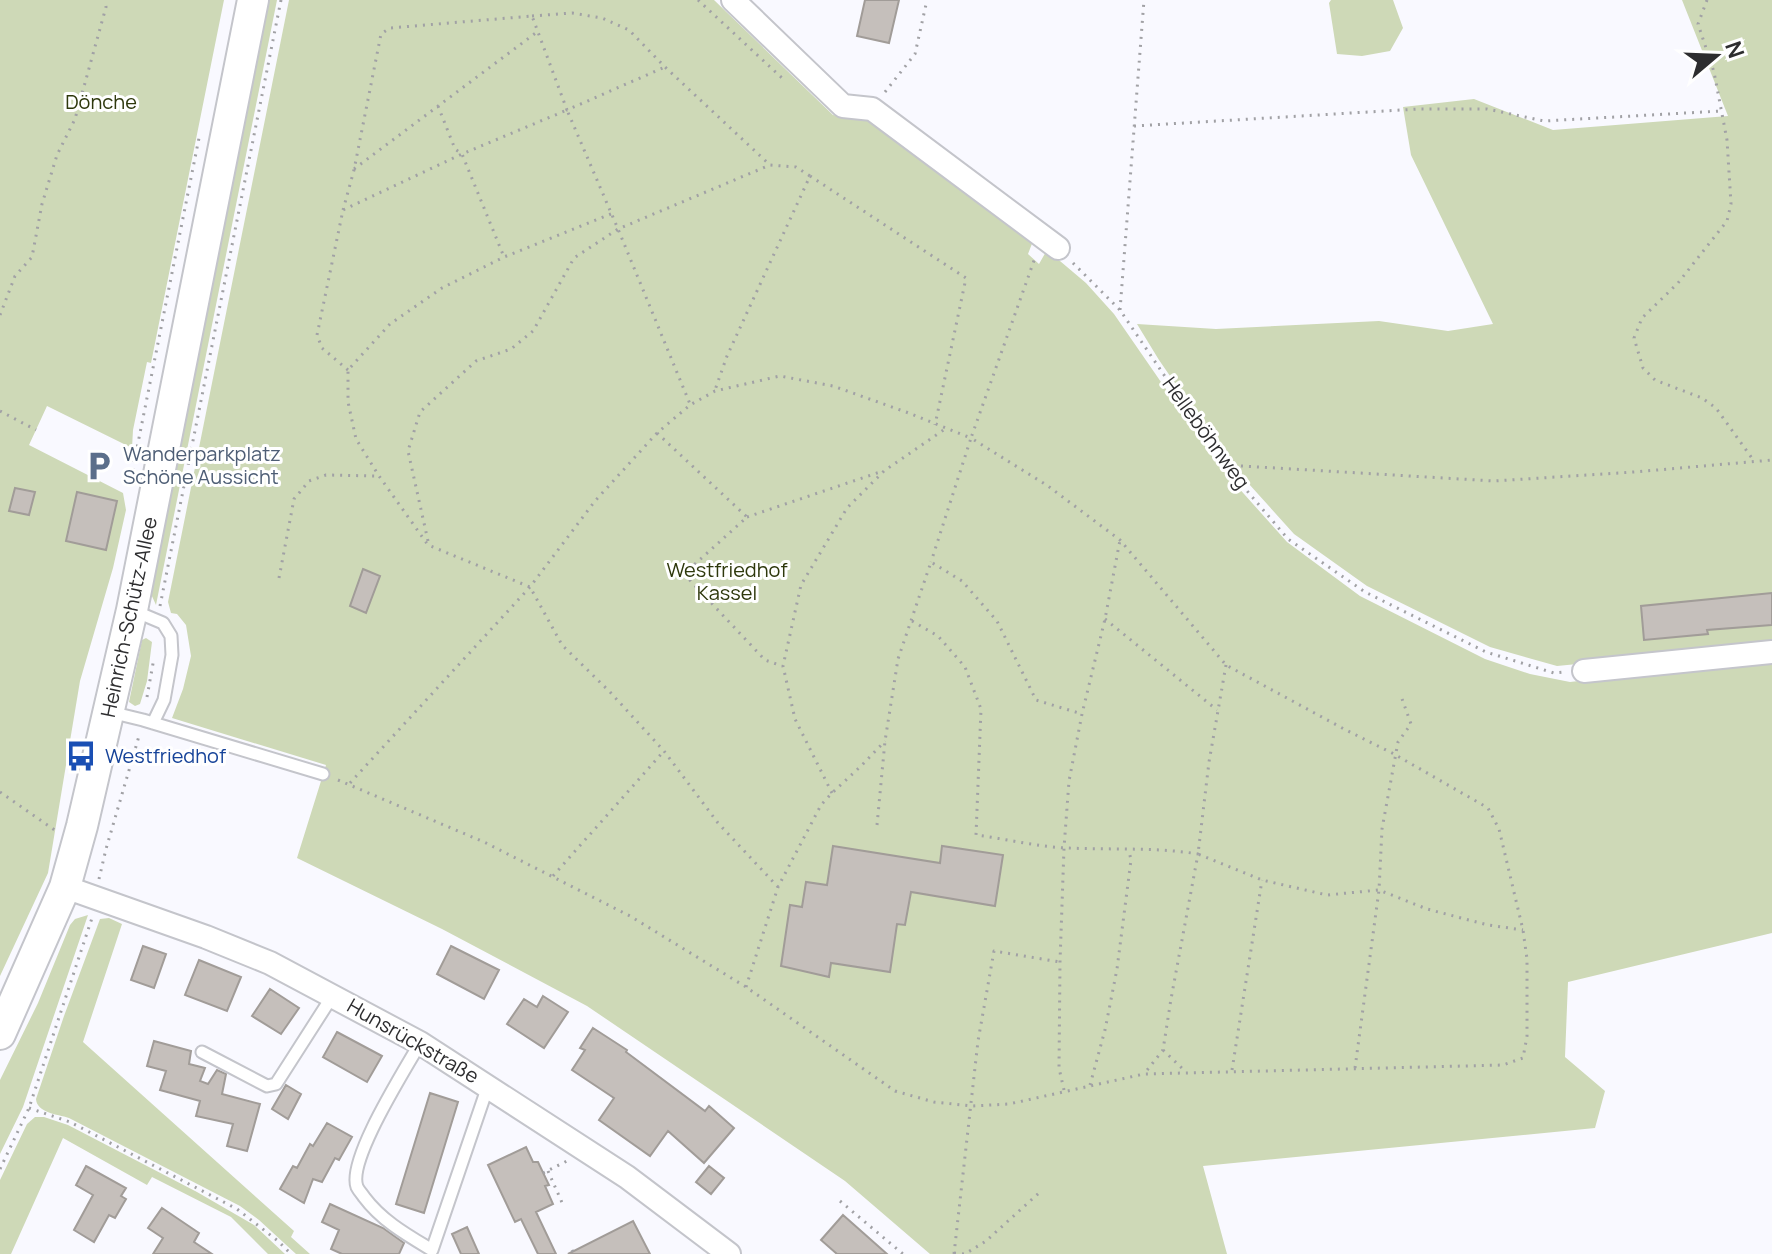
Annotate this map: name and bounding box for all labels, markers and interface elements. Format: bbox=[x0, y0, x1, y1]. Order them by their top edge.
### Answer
north arrow bbox=[1676, 16, 1756, 96]
text: N bbox=[1718, 37, 1752, 62]
park label: Dönche bbox=[65, 88, 137, 115]
street label: Helleböhnweg bbox=[1157, 371, 1256, 494]
place label: Wanderparkplatz Schöne Aussicht bbox=[123, 440, 281, 490]
parking icon: Wanderparkplatz Schöne Aussicht bbox=[82, 449, 116, 483]
street label: Heinrich-Schütz-Allee bbox=[94, 514, 163, 720]
park label: Westfriedhof Kassel bbox=[666, 556, 788, 606]
bus stop icon: Westfriedhof bbox=[64, 739, 98, 773]
place label: Westfriedhof bbox=[105, 742, 226, 769]
street label: Hunsrückstraße bbox=[342, 992, 484, 1089]

